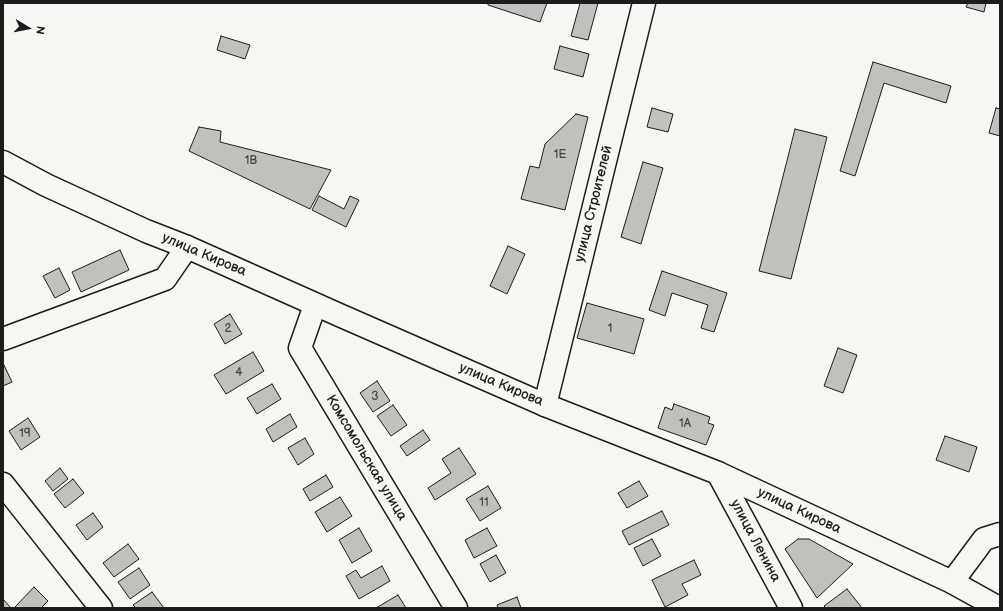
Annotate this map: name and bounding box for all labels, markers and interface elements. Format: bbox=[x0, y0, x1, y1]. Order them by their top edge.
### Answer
north arrow bbox=[8, 8, 48, 48]
text: N bbox=[33, 25, 47, 35]
street label: улица Строителей bbox=[571, 144, 617, 264]
house number: 1Е bbox=[554, 148, 566, 162]
house number: 1В bbox=[245, 154, 257, 168]
street label: улица Кирова bbox=[159, 230, 249, 280]
house number: 2 bbox=[224, 322, 232, 336]
house number: 1 bbox=[608, 322, 612, 336]
street label: улица Кирова bbox=[456, 360, 546, 410]
house number: 4 bbox=[235, 366, 243, 380]
house number: 3 bbox=[371, 390, 379, 404]
street label: Комсомольская улица bbox=[322, 392, 410, 524]
house number: 1A bbox=[679, 417, 691, 431]
house number: 19 bbox=[19, 427, 31, 441]
street label: улица Кирова bbox=[755, 484, 843, 538]
house number: 11 bbox=[479, 496, 489, 510]
street label: улица Ленина bbox=[726, 497, 784, 585]

